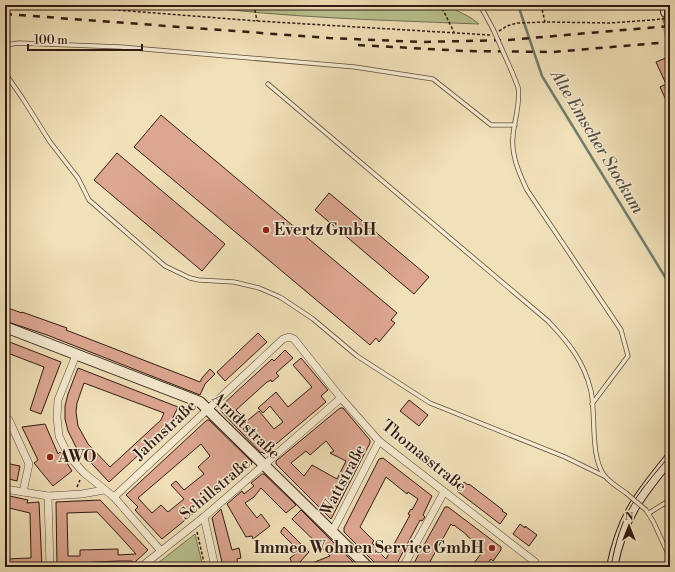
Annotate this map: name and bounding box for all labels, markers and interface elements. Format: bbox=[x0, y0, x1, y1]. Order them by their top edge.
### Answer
scale bar bbox=[28, 26, 142, 52]
text: 100 m bbox=[34, 33, 68, 48]
water label: Alte Emscher Stockum bbox=[544, 64, 649, 218]
place label: Evertz GmbH bbox=[274, 220, 376, 240]
marker: Evertz GmbH bbox=[261, 225, 271, 235]
street label: Arndtstraße bbox=[207, 388, 284, 463]
street label: Jahnstraße bbox=[129, 396, 201, 465]
street label: Thomasstraße bbox=[378, 416, 470, 496]
street label: Wattstraße bbox=[315, 441, 370, 520]
place label: AWO bbox=[57, 447, 96, 467]
marker: AWO bbox=[45, 452, 55, 462]
street label: Schillstraße bbox=[176, 454, 254, 524]
north arrow bbox=[609, 506, 649, 546]
text: N bbox=[625, 510, 634, 524]
place label: Immeo Wohnen Service GmbH bbox=[254, 538, 484, 558]
marker: Immeo Wohnen Service GmbH bbox=[487, 543, 497, 553]

